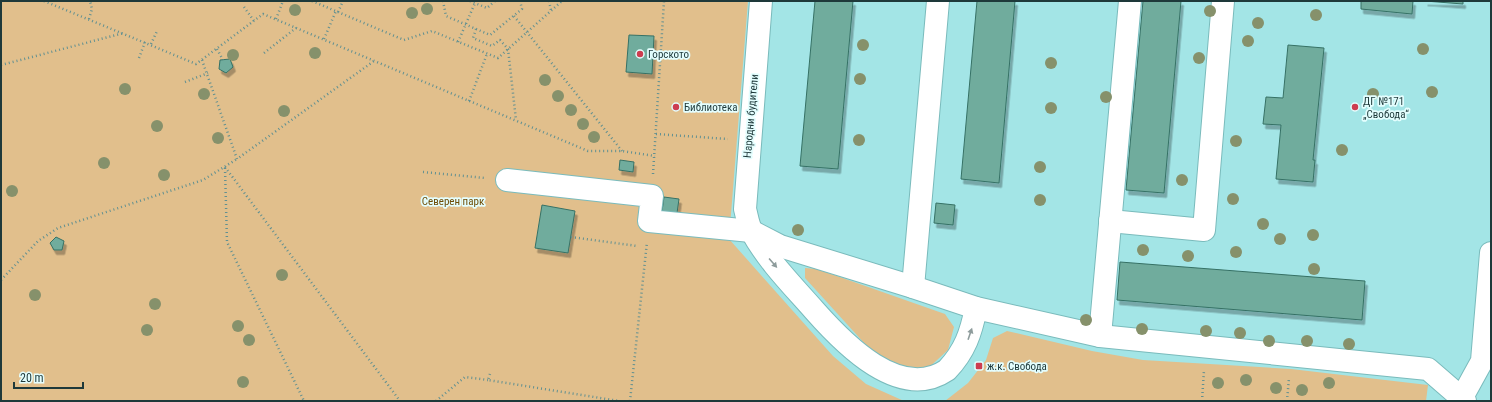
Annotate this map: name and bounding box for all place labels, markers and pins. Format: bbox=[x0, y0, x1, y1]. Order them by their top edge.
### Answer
place label: Горското bbox=[648, 48, 689, 61]
marker: Горското bbox=[635, 49, 645, 59]
place label: ДГ №171 „Свобода“ bbox=[1363, 95, 1409, 121]
place label: Библиотека bbox=[684, 101, 738, 114]
marker: Библиотека bbox=[671, 102, 681, 112]
marker: ДГ №171 „Свобода“ bbox=[1350, 102, 1360, 112]
place label: ж.к. Свобода bbox=[987, 360, 1047, 373]
marker: ж.к. Свобода bbox=[974, 361, 984, 371]

